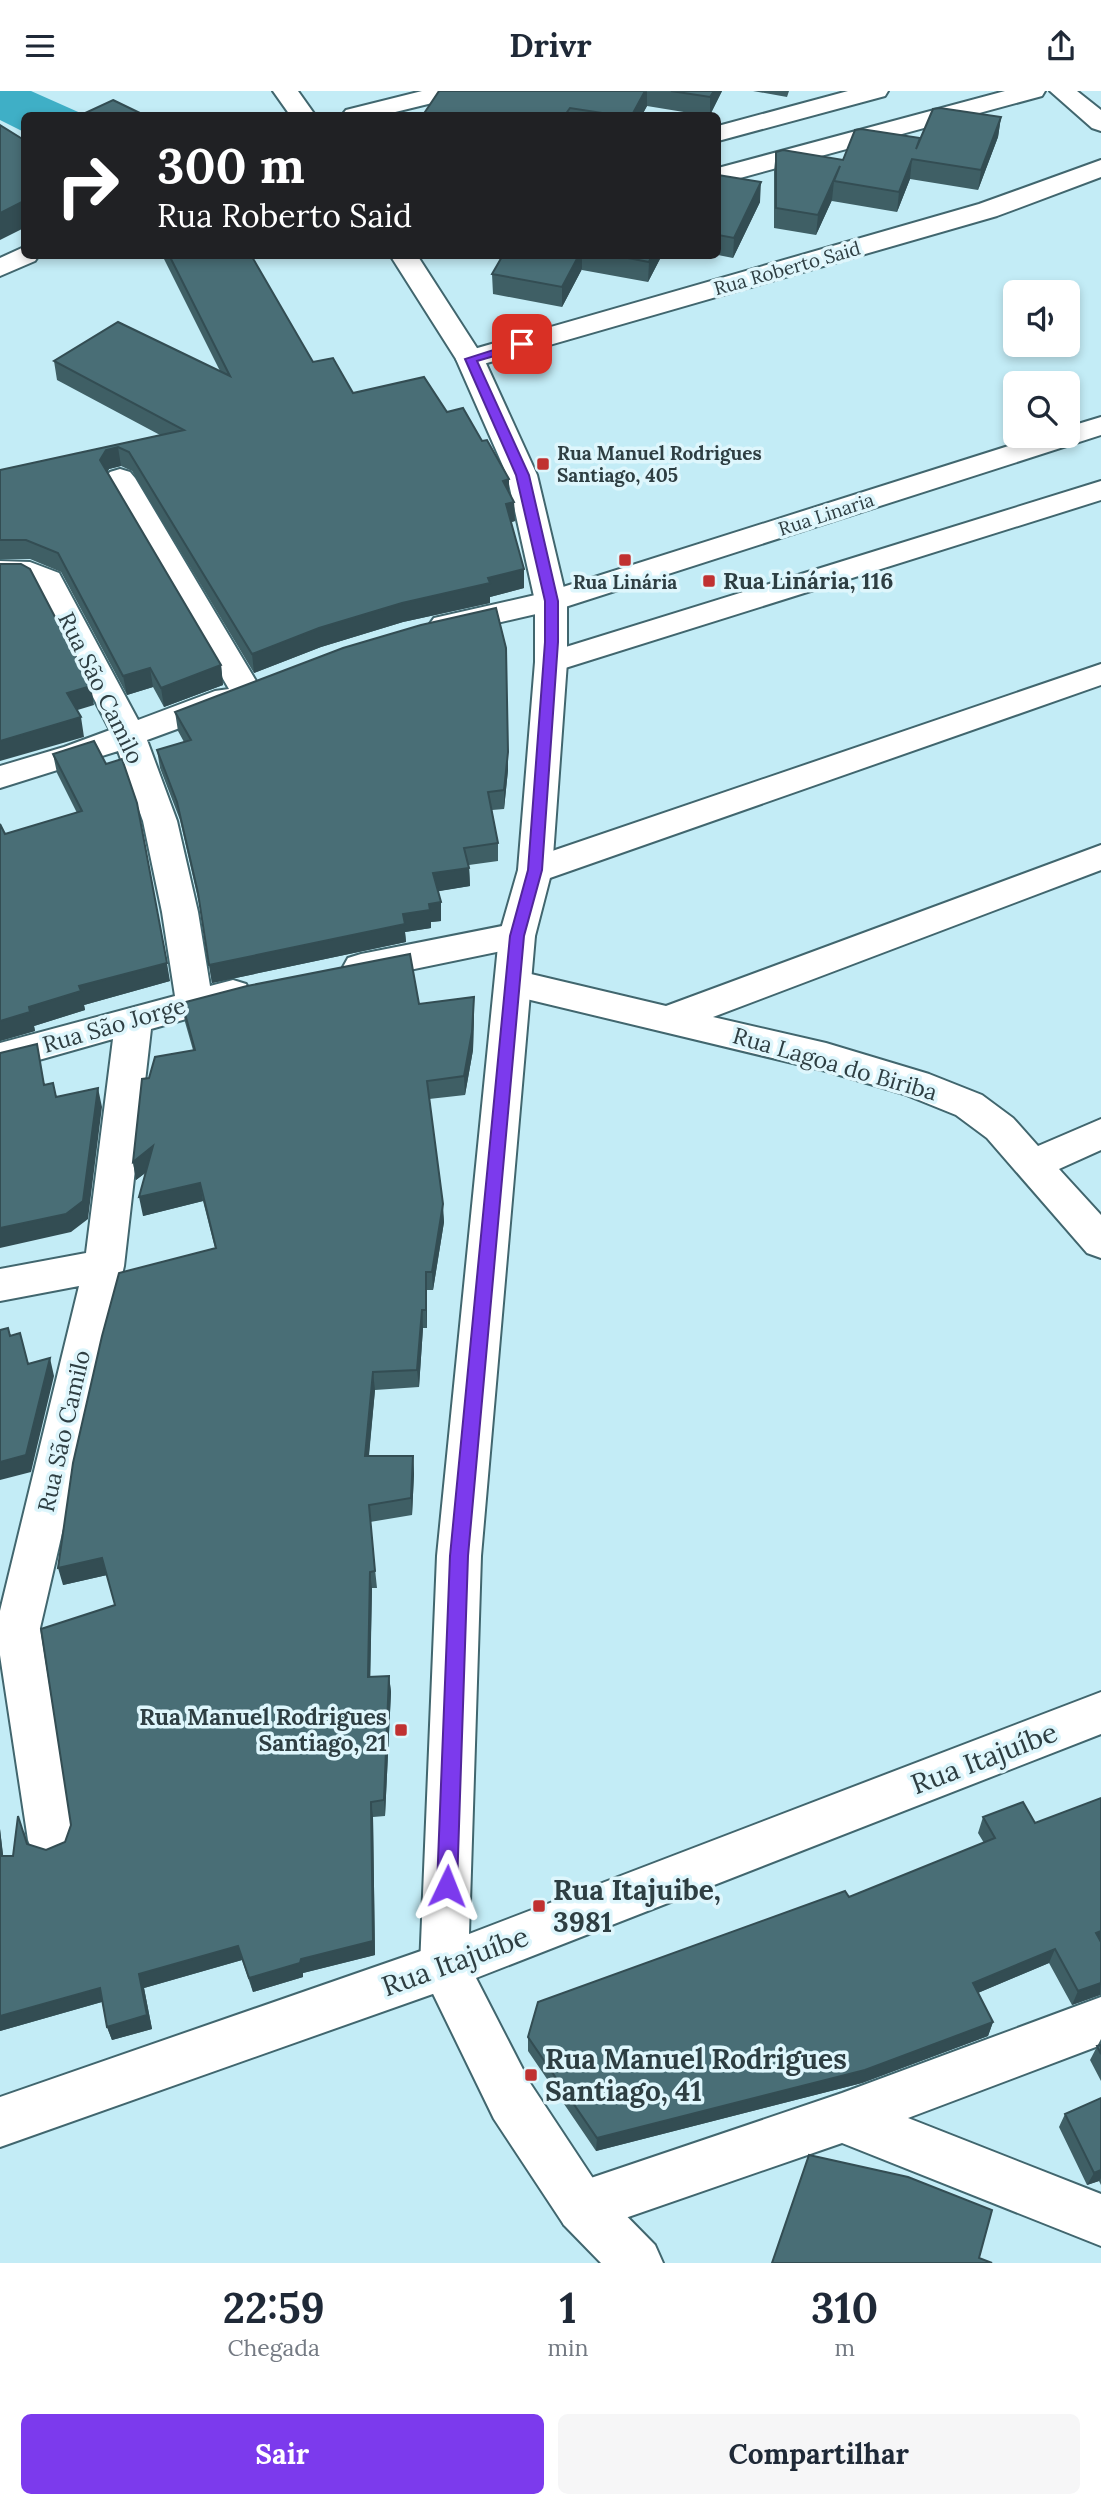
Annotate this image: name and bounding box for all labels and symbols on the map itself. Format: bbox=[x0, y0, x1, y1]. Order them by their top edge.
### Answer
street label: Rua Roberto Said bbox=[711, 236, 863, 300]
pin bbox=[492, 314, 552, 374]
place label: Rua Manuel Rodrigues Santiago, 405 bbox=[557, 441, 762, 487]
marker: Rua Manuel Rodrigues Santiago, 405 bbox=[535, 456, 551, 472]
street label: Rua Linaria bbox=[775, 487, 877, 541]
marker: Rua Linária bbox=[617, 552, 633, 568]
place label: Rua Linária, 116 bbox=[723, 566, 893, 595]
place label: Rua Linária bbox=[573, 570, 677, 594]
marker: Rua Linária, 116 bbox=[701, 573, 717, 589]
street label: Rua São Camilo bbox=[52, 607, 151, 768]
street label: Rua São Jorge bbox=[39, 990, 189, 1059]
street label: Rua Lagoa do Biriba bbox=[730, 1020, 941, 1107]
street label: Rua São Camilo bbox=[31, 1347, 96, 1515]
place label: Rua Manuel Rodrigues Santiago, 21 bbox=[139, 1702, 387, 1757]
street label: Rua Itajuíbe bbox=[906, 1714, 1062, 1802]
marker: Rua Manuel Rodrigues Santiago, 21 bbox=[393, 1722, 409, 1738]
position arrow bbox=[410, 1849, 484, 1923]
place label: Rua Itajuibe, 3981 bbox=[553, 1872, 721, 1940]
marker: Rua Itajuibe, 3981 bbox=[531, 1898, 547, 1914]
street label: Rua Itajuíbe bbox=[377, 1918, 533, 2004]
place label: Rua Manuel Rodrigues Santiago, 41 bbox=[545, 2041, 847, 2109]
marker: Rua Manuel Rodrigues Santiago, 41 bbox=[523, 2067, 539, 2083]

